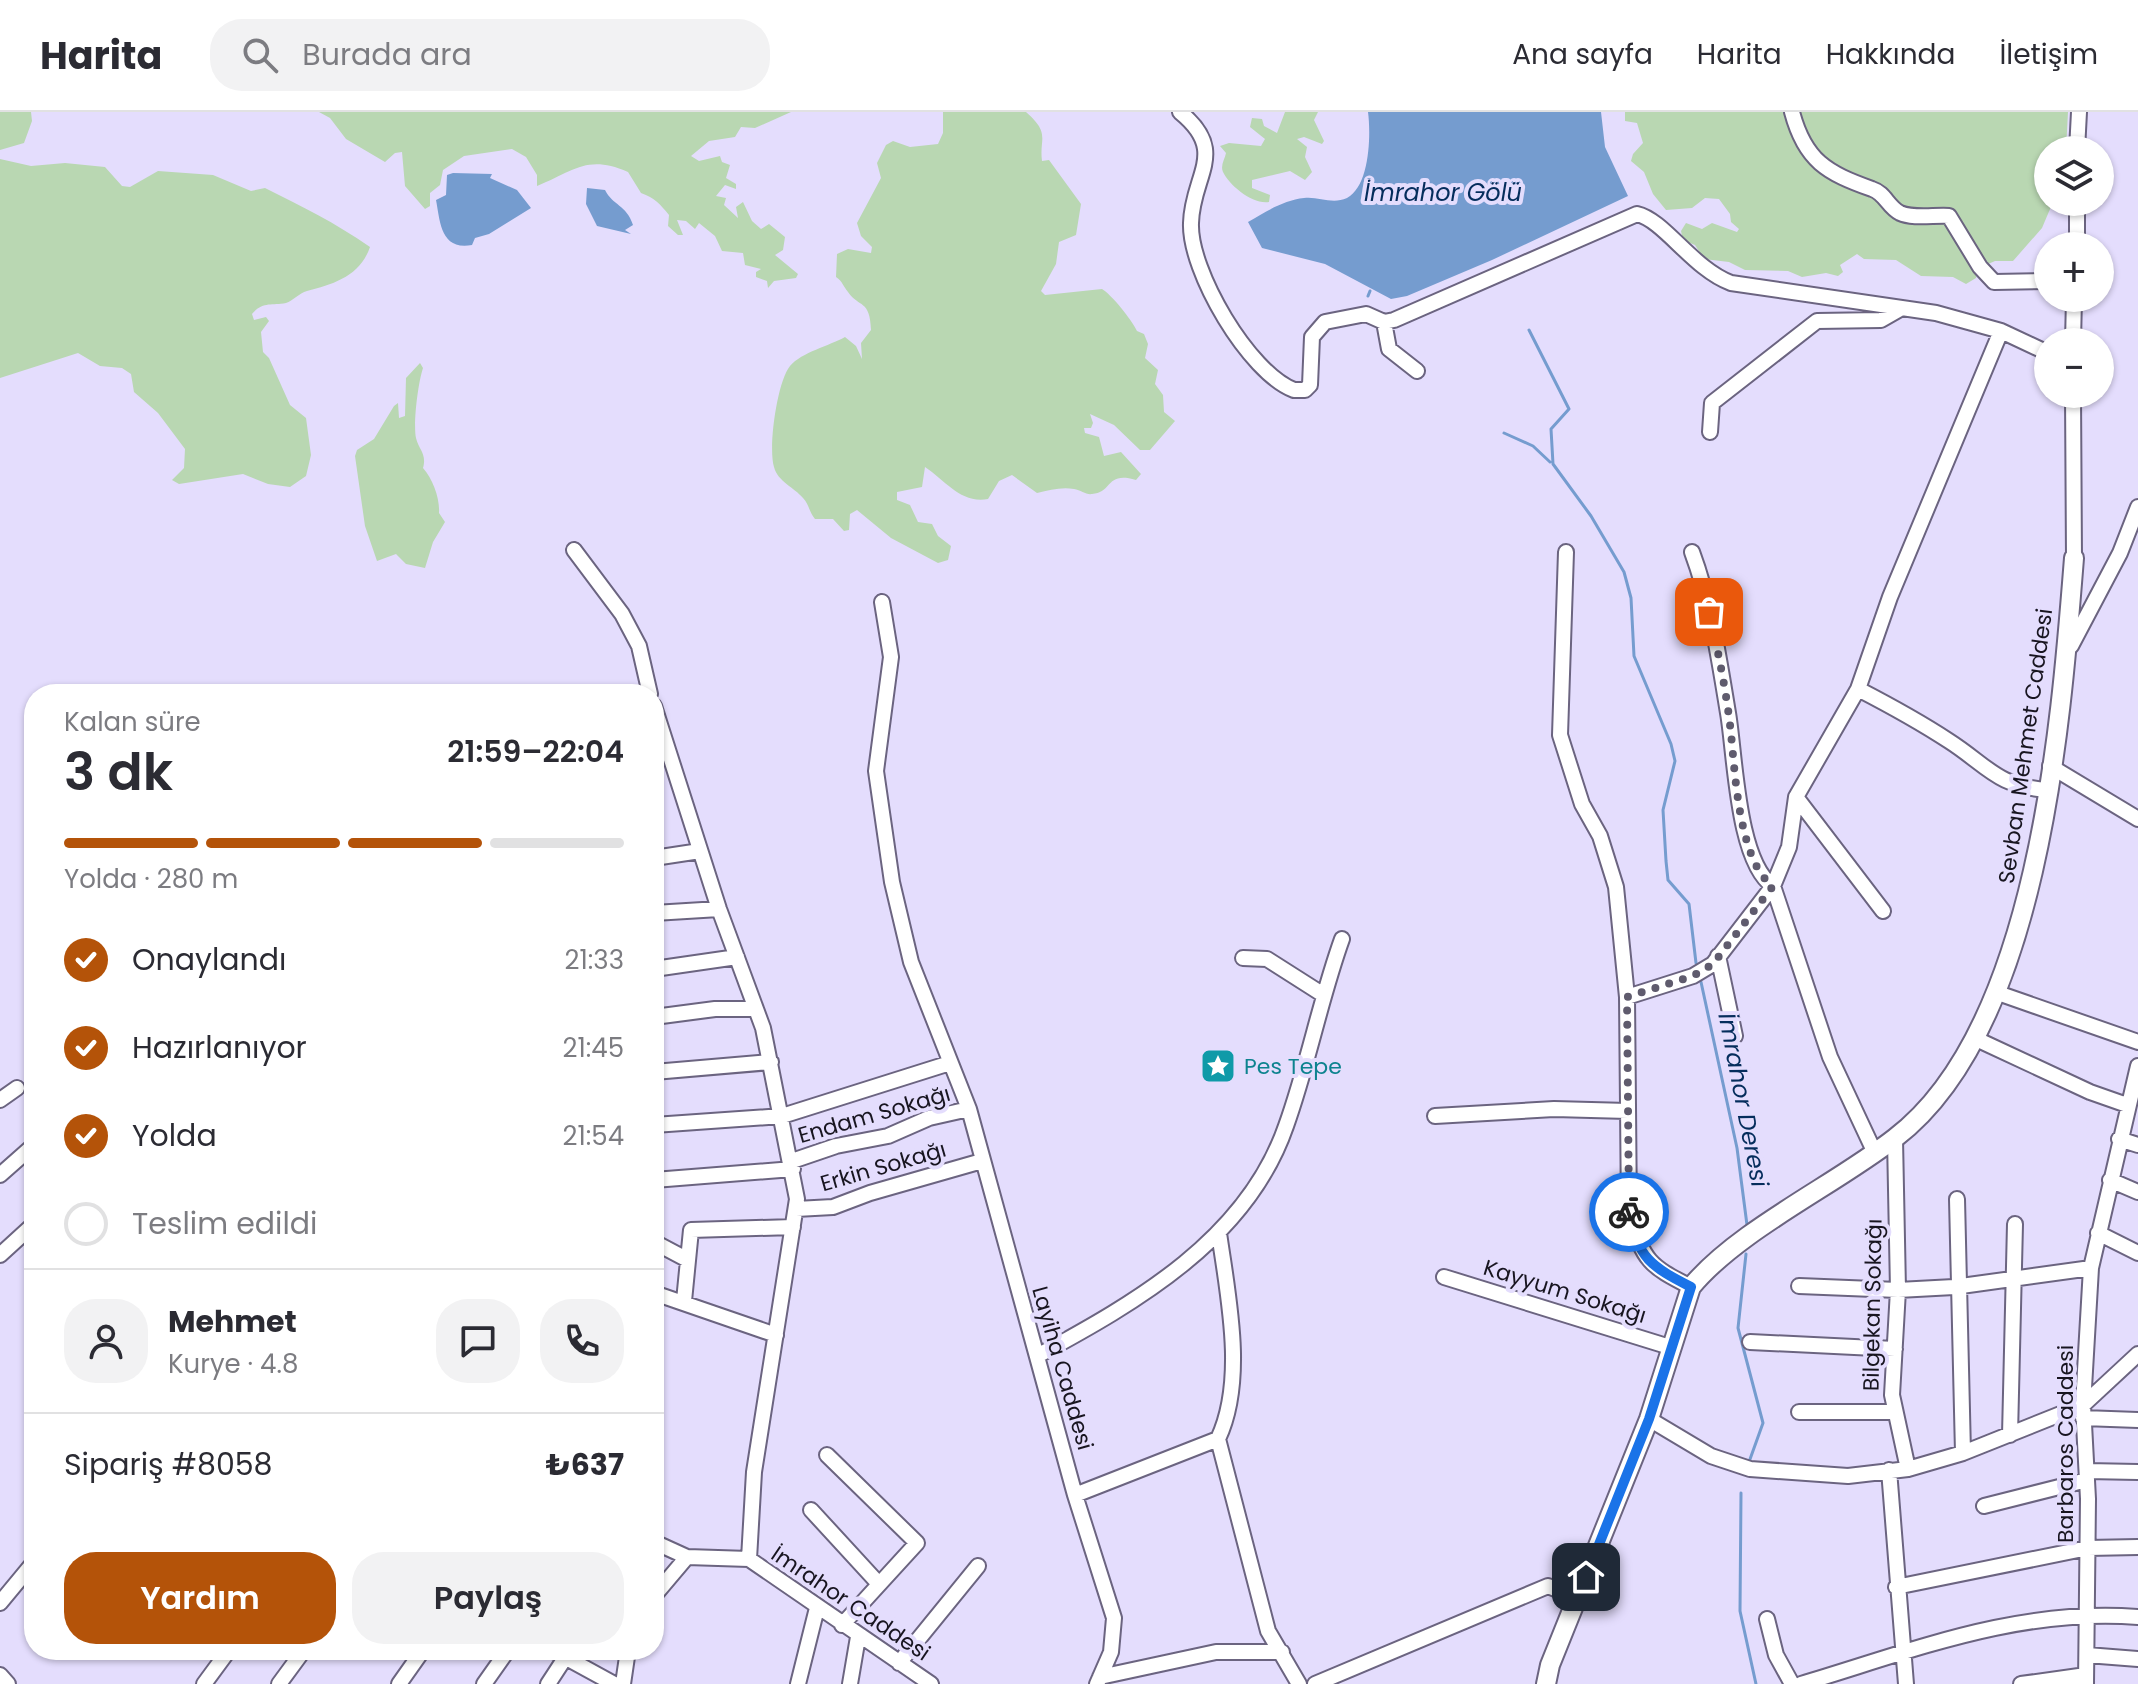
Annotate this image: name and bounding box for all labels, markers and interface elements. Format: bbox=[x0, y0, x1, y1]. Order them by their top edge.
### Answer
search box bbox=[210, 19, 770, 91]
text: Harita bbox=[40, 29, 162, 82]
icon: search bbox=[238, 33, 282, 77]
text: Burada ara bbox=[302, 33, 472, 76]
text: Ana sayfa bbox=[1512, 35, 1653, 74]
text: Harita bbox=[1697, 35, 1782, 74]
text: Hakkında bbox=[1826, 35, 1955, 74]
text: İletişim bbox=[1999, 35, 2098, 74]
map controls bbox=[2034, 136, 2114, 408]
button: layers bbox=[2034, 136, 2114, 216]
water label: İmrahor Gölü bbox=[1364, 176, 1522, 209]
button: + bbox=[2034, 232, 2114, 312]
button: − bbox=[2034, 328, 2114, 408]
pin bbox=[1675, 578, 1743, 646]
icon: bag bbox=[1687, 590, 1731, 634]
street label: Sevban Mehmet Caddesi bbox=[1991, 606, 2060, 886]
text: Kalan süre bbox=[64, 704, 201, 740]
text: 21:59–22:04 bbox=[447, 730, 624, 773]
text: 3 dk bbox=[64, 735, 173, 808]
text: Yolda · 280 m bbox=[64, 861, 238, 897]
icon: check bbox=[64, 938, 108, 982]
text: Onaylandı bbox=[132, 938, 286, 981]
text: 21:33 bbox=[565, 942, 624, 978]
water label: İmrahor Deresi bbox=[1710, 1010, 1777, 1191]
icon: check bbox=[64, 1026, 108, 1070]
text: Hazırlanıyor bbox=[132, 1026, 307, 1069]
text: 21:45 bbox=[563, 1030, 624, 1066]
place icon: Pes Tepe bbox=[1199, 1047, 1237, 1085]
place label: Pes Tepe bbox=[1244, 1051, 1342, 1082]
street label: Endam Sokağı bbox=[794, 1078, 954, 1151]
icon: check bbox=[64, 1114, 108, 1158]
text: Yolda bbox=[132, 1114, 217, 1157]
text: 21:54 bbox=[563, 1118, 624, 1154]
street label: Erkin Sokağı bbox=[817, 1134, 950, 1199]
courier bbox=[1589, 1172, 1669, 1252]
icon: bike bbox=[1607, 1190, 1651, 1234]
text: Teslim edildi bbox=[132, 1202, 317, 1245]
street label: Bilgekan Sokağı bbox=[1855, 1219, 1890, 1392]
street label: Kayyum Sokağı bbox=[1480, 1252, 1650, 1331]
street label: Layiha Caddesi bbox=[1024, 1283, 1101, 1454]
button: person bbox=[64, 1299, 148, 1383]
button: chat bbox=[436, 1299, 520, 1383]
button: phone bbox=[540, 1299, 624, 1383]
text: Mehmet bbox=[168, 1300, 297, 1343]
street label: Barbaros Caddesi bbox=[2050, 1345, 2081, 1543]
text: Kurye · 4.8 bbox=[168, 1346, 298, 1382]
text: Sipariş #8058 bbox=[64, 1443, 273, 1486]
text: ₺637 bbox=[546, 1443, 624, 1486]
street label: İmrahor Caddesi bbox=[765, 1539, 936, 1668]
pin bbox=[1552, 1543, 1620, 1611]
button: Yardım bbox=[64, 1552, 336, 1644]
button: Paylaş bbox=[352, 1552, 624, 1644]
icon: home bbox=[1564, 1555, 1608, 1599]

